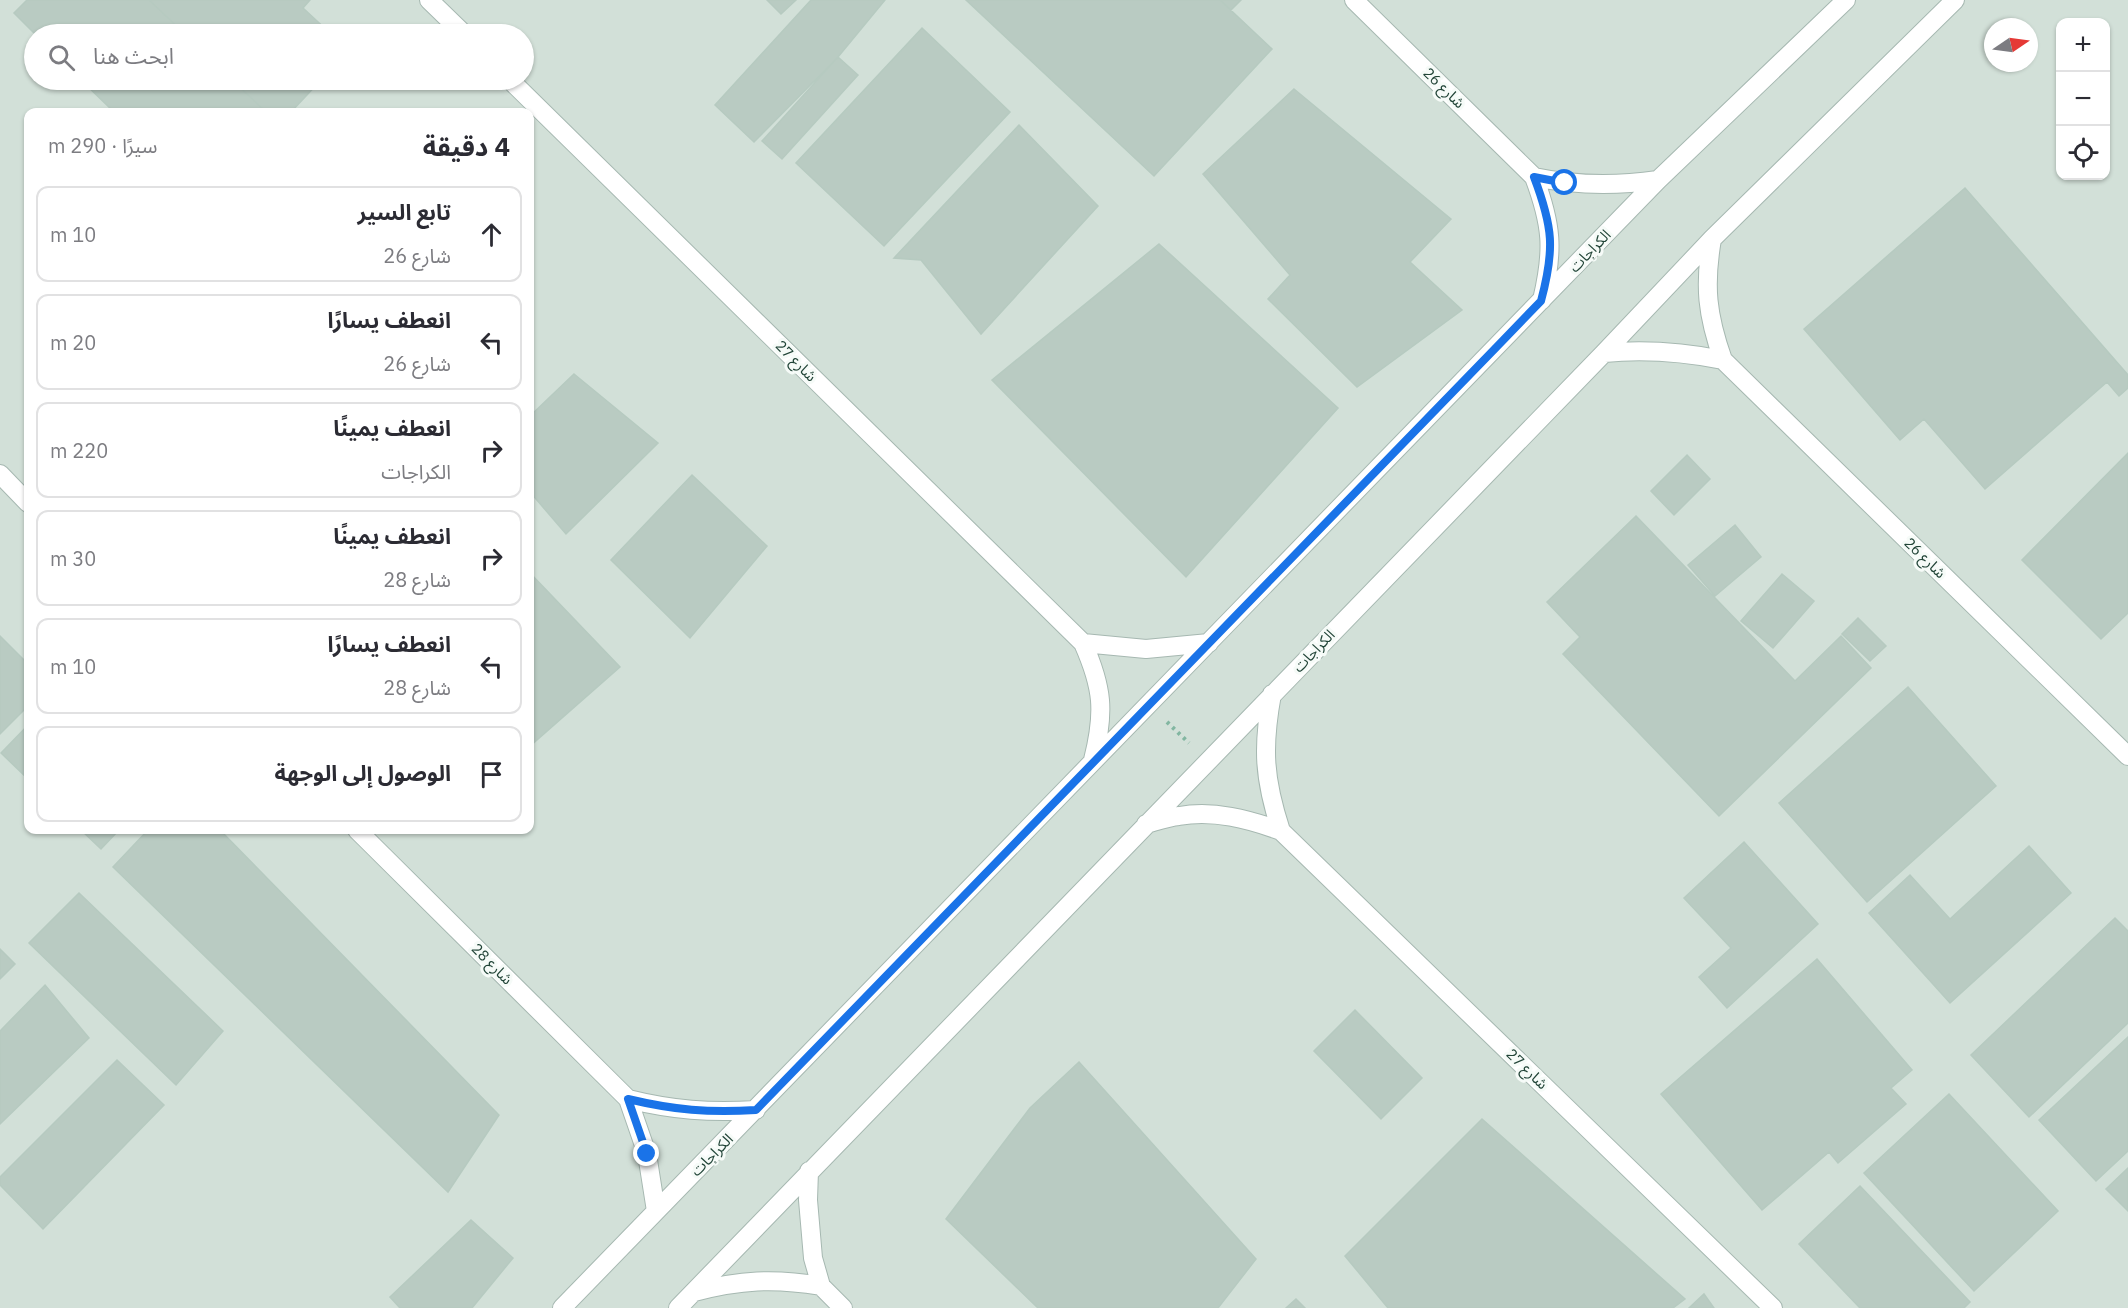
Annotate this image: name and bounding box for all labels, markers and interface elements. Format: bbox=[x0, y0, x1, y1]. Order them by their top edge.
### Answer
north arrow bbox=[1984, 18, 2038, 72]
map controls bbox=[2056, 18, 2110, 180]
button: + bbox=[2056, 18, 2110, 72]
search box bbox=[24, 24, 534, 90]
icon: search bbox=[45, 41, 78, 74]
text: ابحث هنا bbox=[93, 41, 174, 70]
street label: شارع 26 bbox=[1417, 63, 1469, 114]
button: − bbox=[2056, 72, 2110, 126]
button: locate bbox=[2056, 126, 2110, 180]
text: 4 دقيقة bbox=[423, 129, 510, 163]
text: سيرًا · 290 m bbox=[48, 132, 157, 159]
route start bbox=[1551, 169, 1577, 195]
text: تابع السير bbox=[358, 197, 451, 226]
icon: ahead bbox=[475, 218, 508, 251]
text: 10 m bbox=[50, 221, 96, 248]
street label: الكراجات bbox=[1565, 225, 1615, 276]
text: شارع 26 bbox=[383, 242, 451, 269]
text: انعطف يسارًا bbox=[328, 305, 451, 334]
icon: left bbox=[475, 326, 508, 359]
text: 20 m bbox=[50, 329, 96, 356]
street label: شارع 27 bbox=[770, 336, 821, 388]
text: شارع 26 bbox=[383, 350, 451, 377]
text: انعطف يمينًا bbox=[333, 413, 451, 442]
icon: right bbox=[475, 434, 508, 467]
text: 220 m bbox=[50, 437, 108, 464]
text: الكراجات bbox=[381, 458, 451, 485]
text: انعطف يمينًا bbox=[333, 521, 451, 550]
street label: شارع 26 bbox=[1898, 533, 1950, 584]
icon: right bbox=[475, 542, 508, 575]
text: 30 m bbox=[50, 545, 96, 572]
text: شارع 28 bbox=[383, 566, 451, 593]
street label: الكراجات bbox=[1289, 625, 1339, 676]
text: انعطف يسارًا bbox=[328, 629, 451, 658]
icon: left bbox=[475, 650, 508, 683]
text: 10 m bbox=[50, 653, 96, 680]
text: شارع 28 bbox=[383, 674, 451, 701]
text: الوصول إلى الوجهة bbox=[274, 758, 451, 787]
icon: arrive bbox=[475, 758, 508, 791]
street label: شارع 28 bbox=[466, 939, 517, 991]
street label: شارع 27 bbox=[1500, 1044, 1552, 1095]
street label: الكراجات bbox=[686, 1129, 737, 1180]
route end bbox=[633, 1140, 659, 1166]

